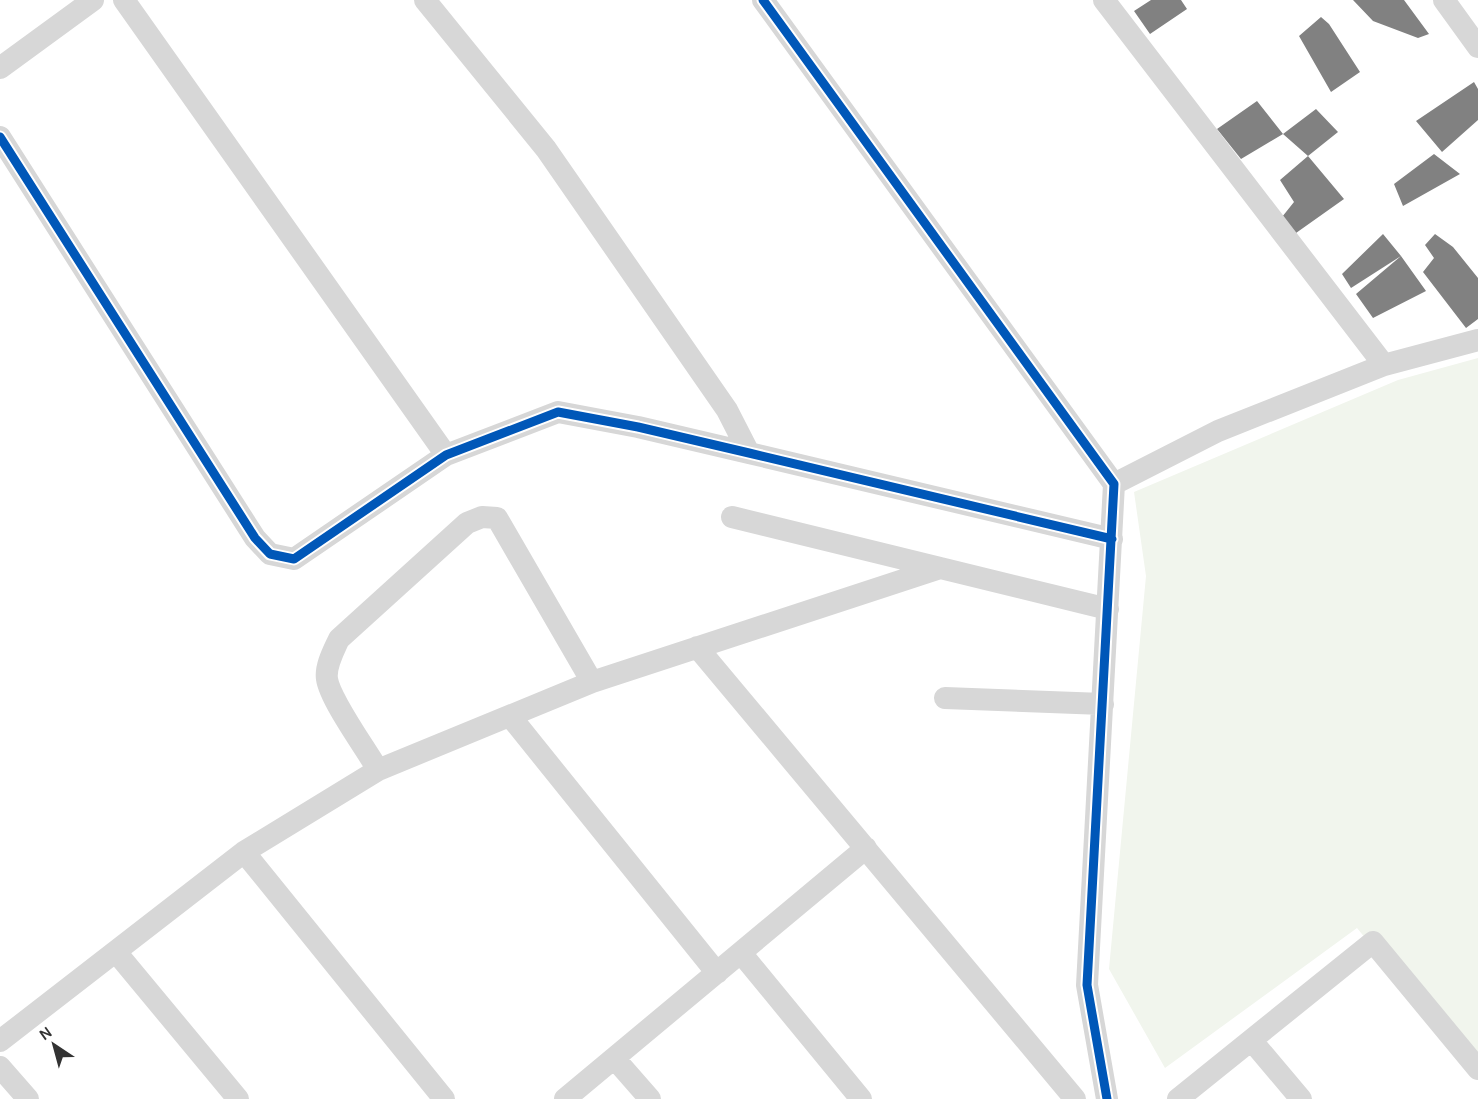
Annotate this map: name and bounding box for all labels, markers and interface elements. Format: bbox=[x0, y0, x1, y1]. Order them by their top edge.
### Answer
north arrow bbox=[24, 1015, 84, 1075]
text: N bbox=[35, 1022, 56, 1044]

